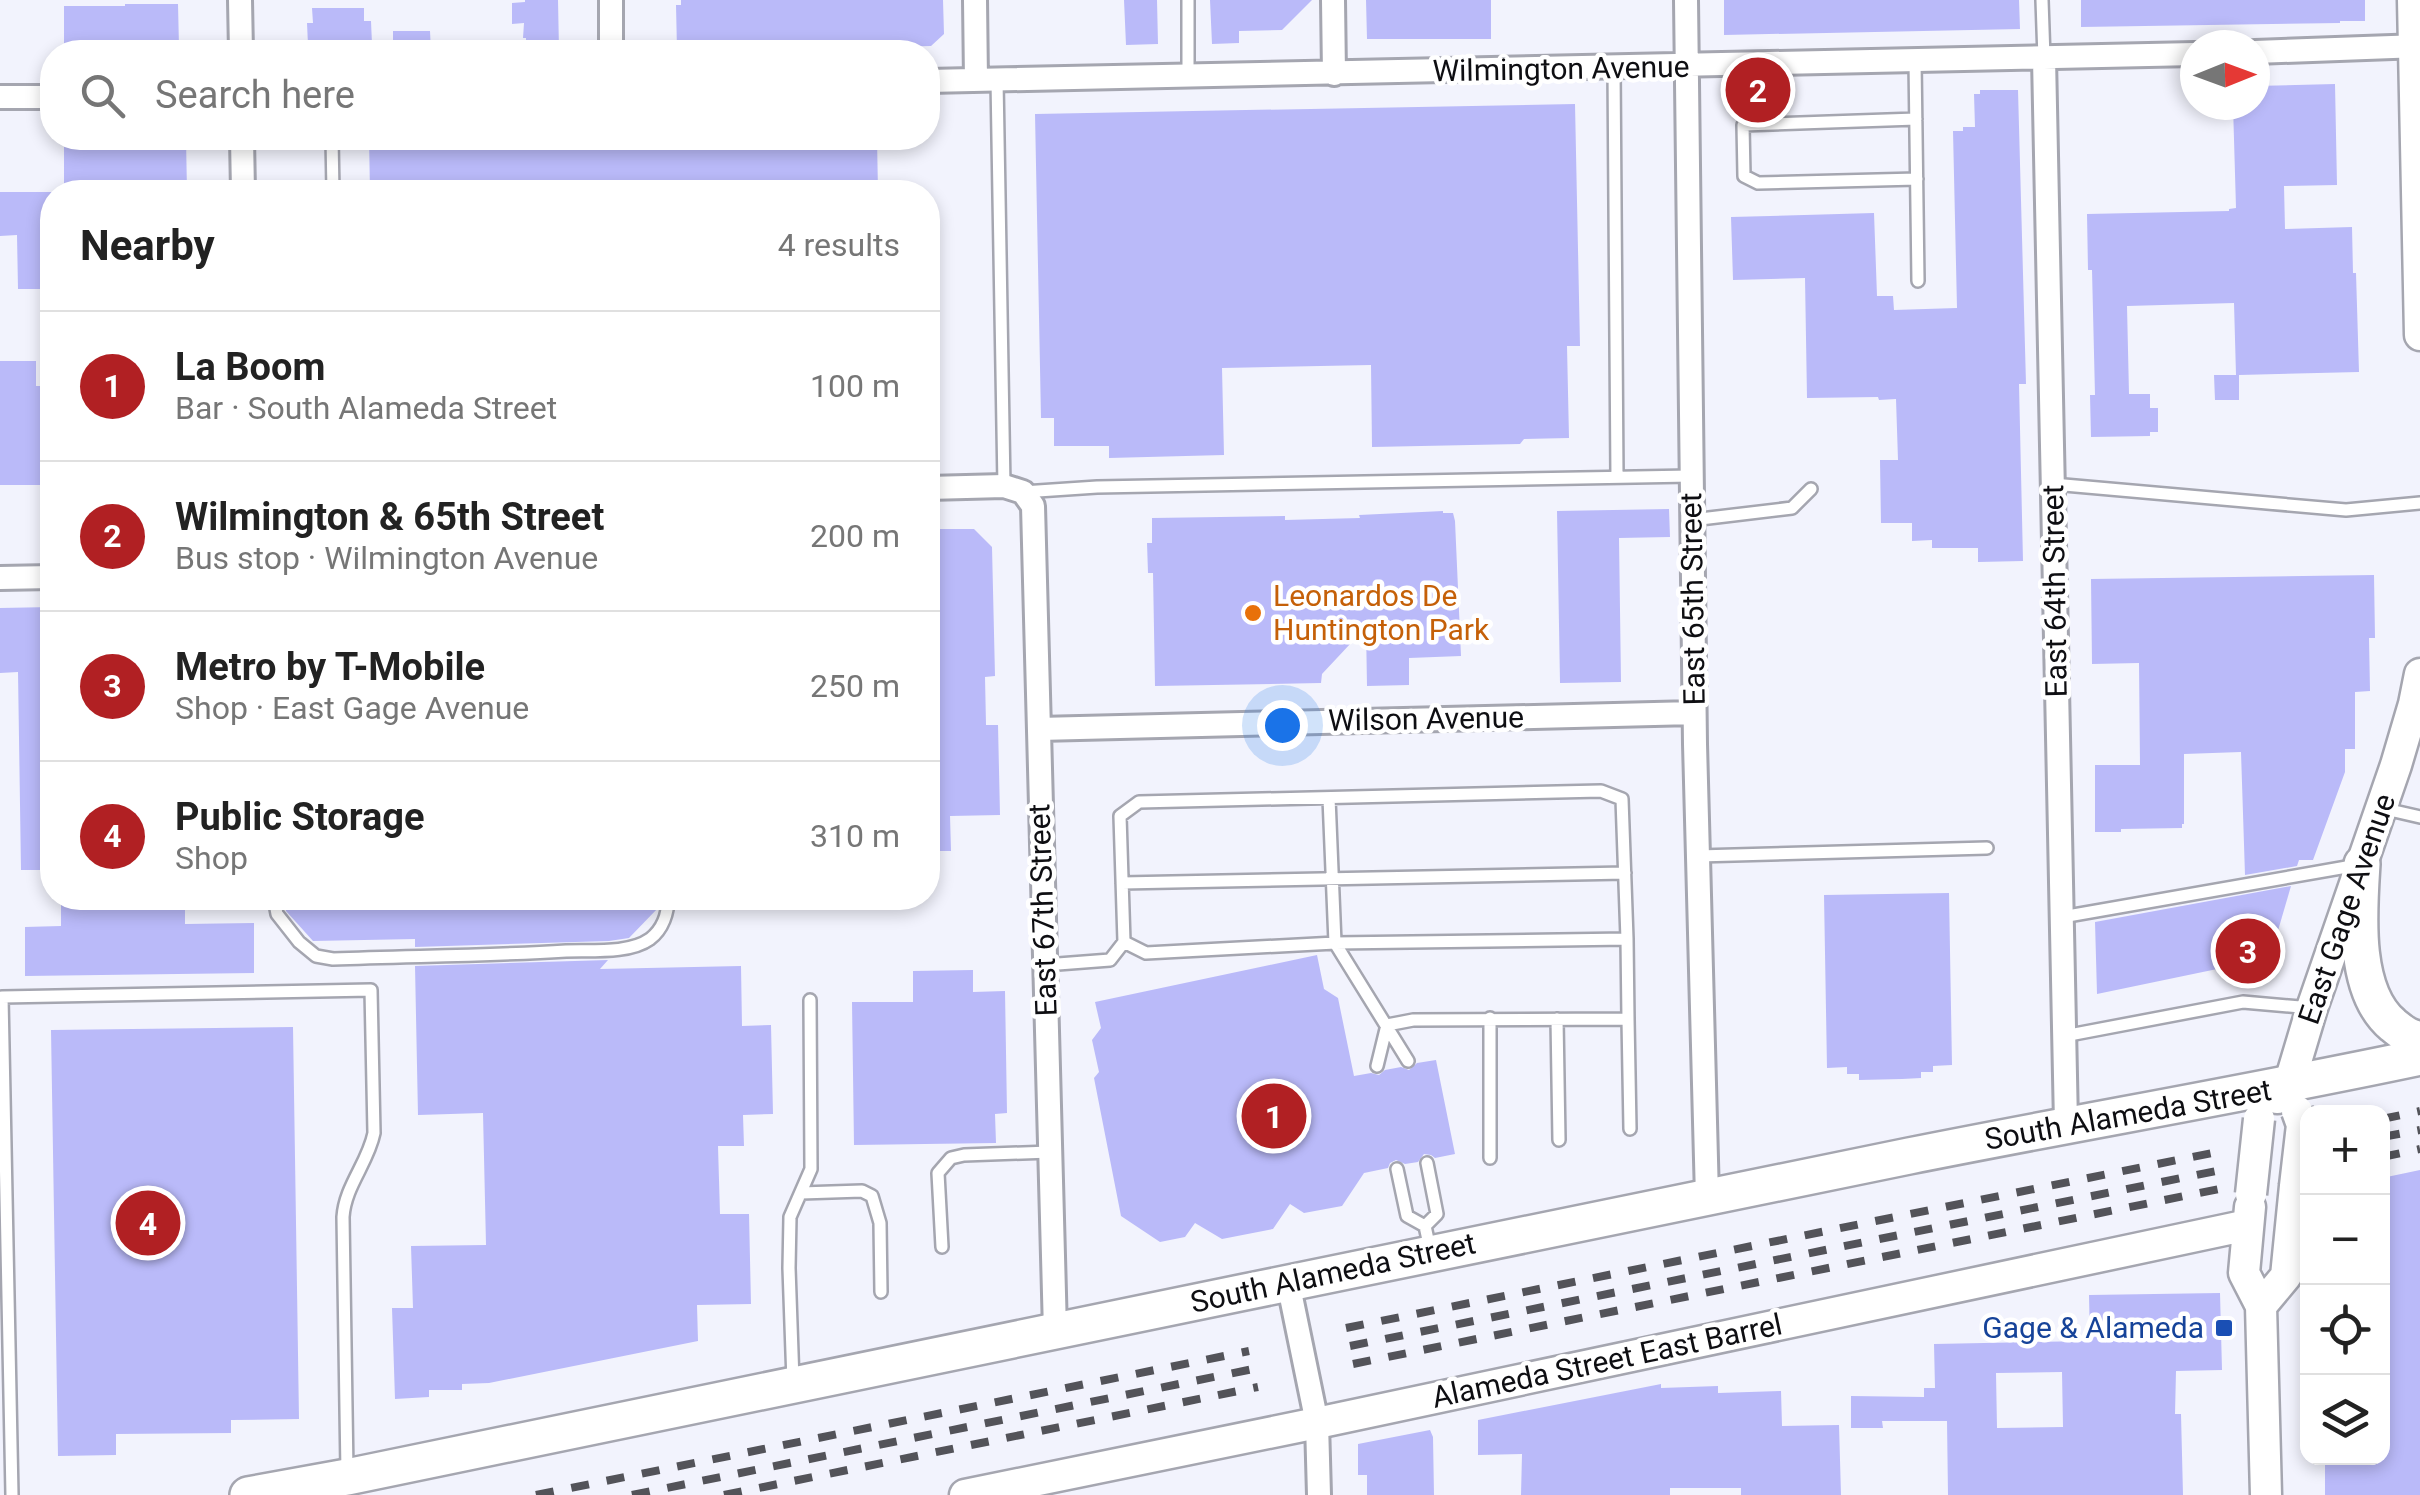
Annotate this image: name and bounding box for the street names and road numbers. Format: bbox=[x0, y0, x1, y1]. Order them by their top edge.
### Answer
street label: Wilmington Avenue bbox=[1432, 49, 1690, 88]
street label: East 64th Street bbox=[2035, 484, 2074, 698]
street label: East 65th Street bbox=[1673, 492, 1712, 706]
street label: Wilson Avenue bbox=[1328, 699, 1524, 738]
street label: East Gage Avenue bbox=[2291, 789, 2402, 1029]
street label: East 67th Street bbox=[1021, 803, 1064, 1017]
street label: South Alameda Street bbox=[1982, 1072, 2274, 1157]
street label: South Alameda Street bbox=[1187, 1225, 1479, 1320]
street label: Alameda Street East Barrel bbox=[1429, 1306, 1785, 1415]

